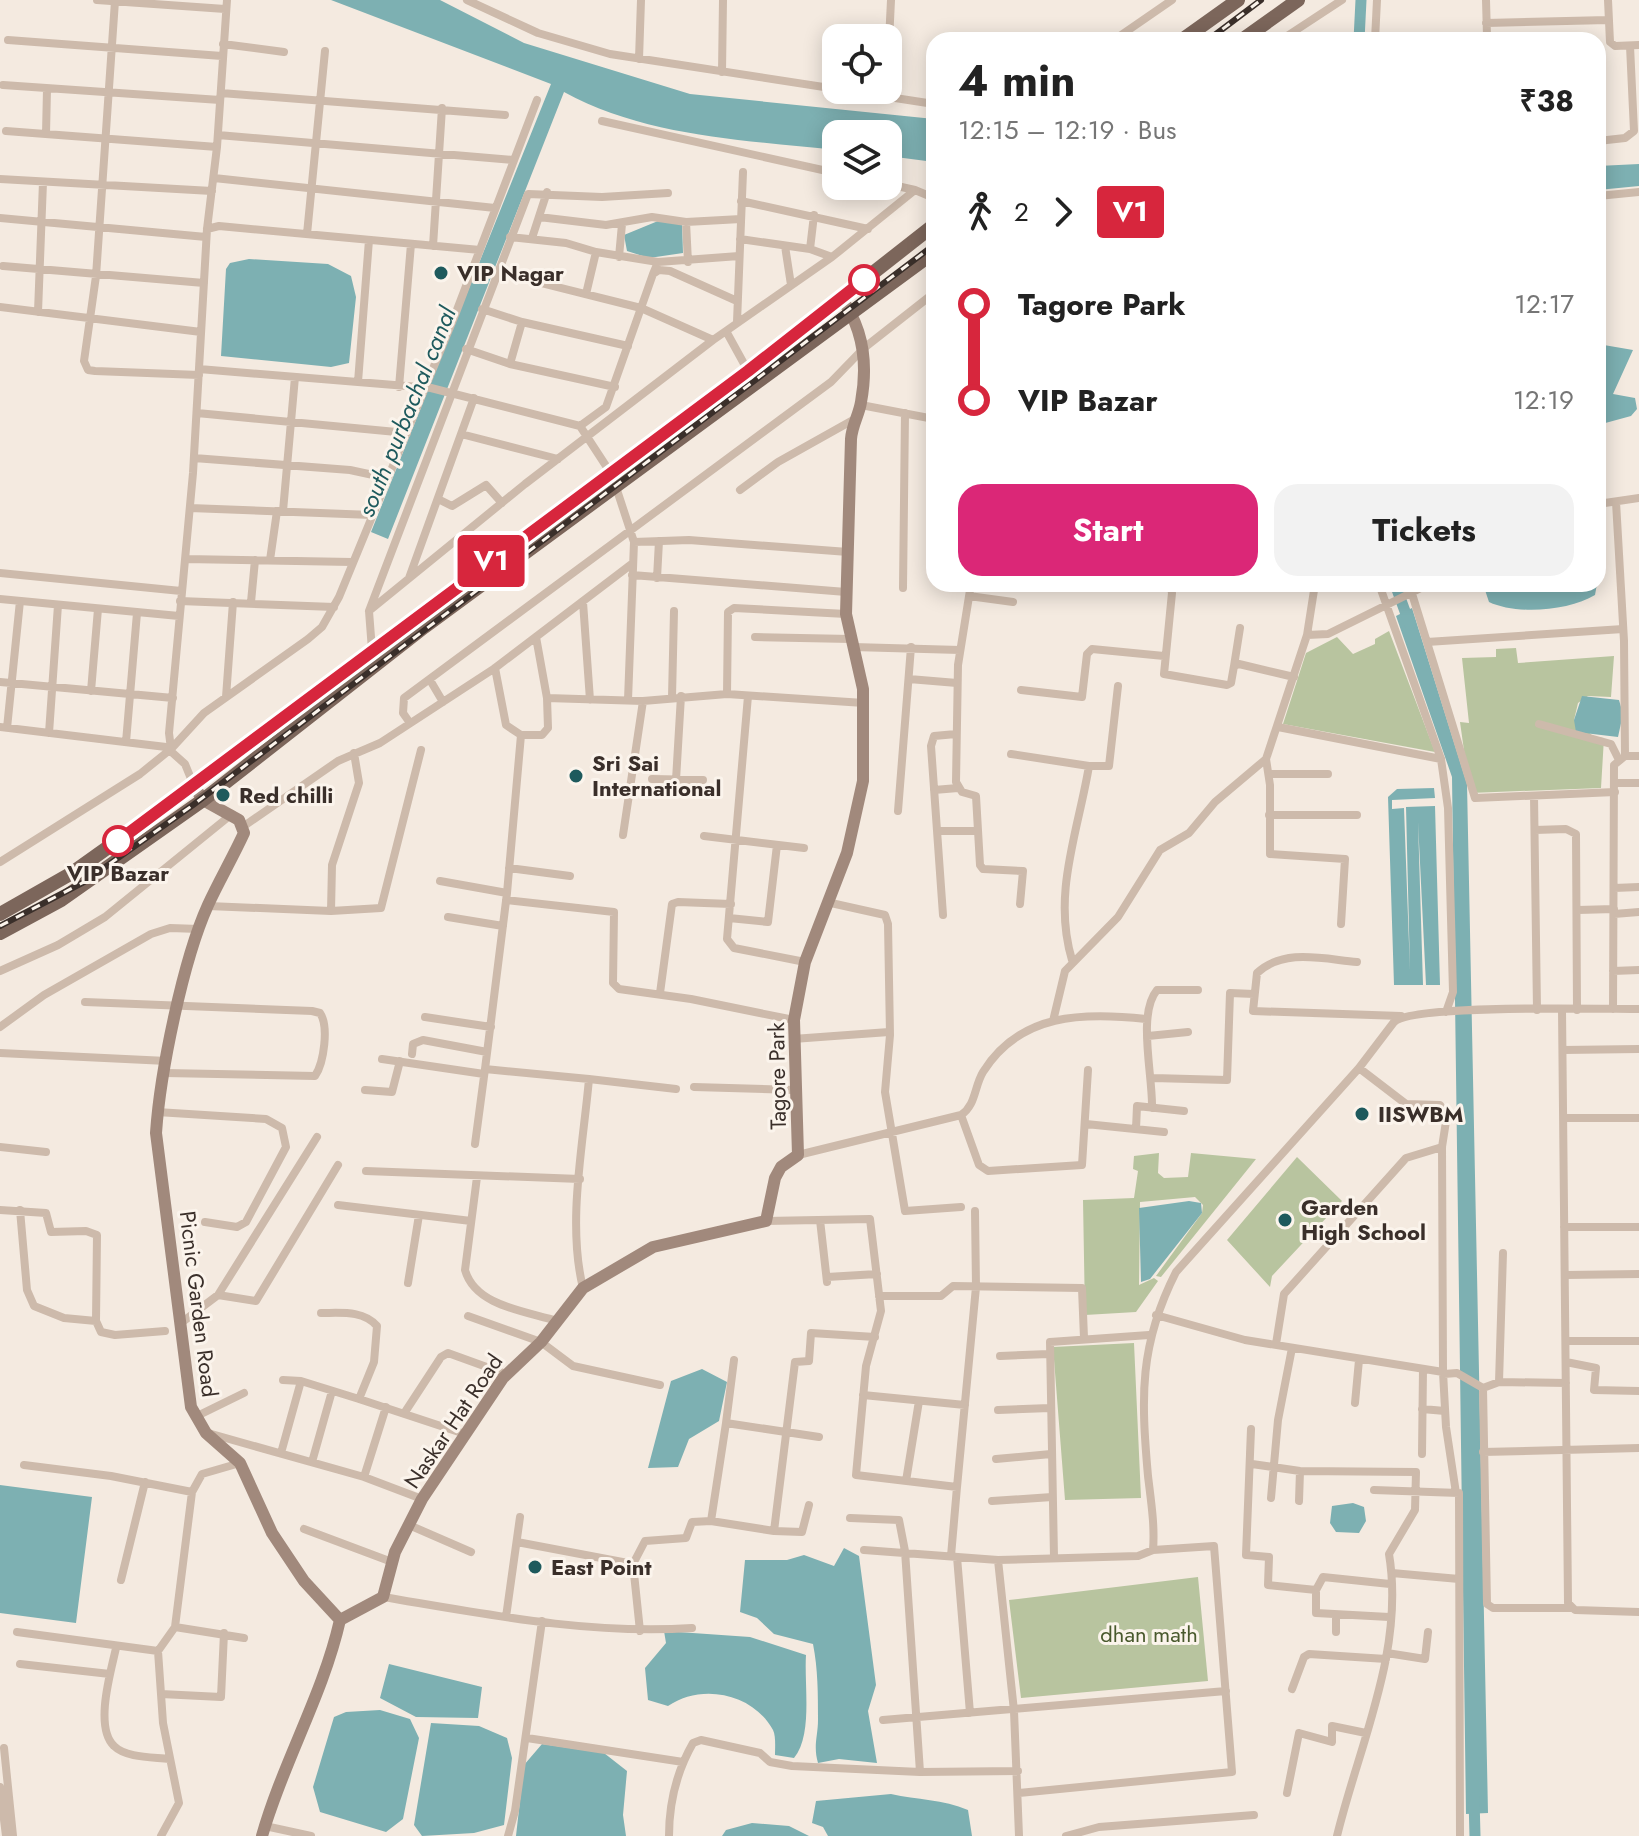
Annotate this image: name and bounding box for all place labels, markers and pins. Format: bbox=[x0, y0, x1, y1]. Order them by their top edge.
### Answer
place label: VIP Nagar bbox=[456, 257, 564, 289]
marker: VIP Nagar bbox=[432, 264, 450, 282]
unlabelled marker bbox=[849, 265, 879, 295]
place label: Sri Sai International bbox=[592, 747, 721, 804]
marker: Sri Sai International bbox=[567, 767, 585, 785]
place label: Red chilli bbox=[239, 779, 333, 811]
marker: Red chilli bbox=[214, 786, 232, 804]
marker: VIP Bazar bbox=[103, 826, 133, 856]
place label: VIP Bazar bbox=[66, 857, 169, 889]
place label: IISWBM bbox=[1378, 1098, 1463, 1130]
marker: IISWBM bbox=[1353, 1105, 1371, 1123]
place label: Garden High School bbox=[1301, 1191, 1426, 1248]
marker: Garden High School bbox=[1276, 1211, 1294, 1229]
place label: East Point bbox=[551, 1551, 652, 1583]
marker: East Point bbox=[526, 1558, 544, 1576]

